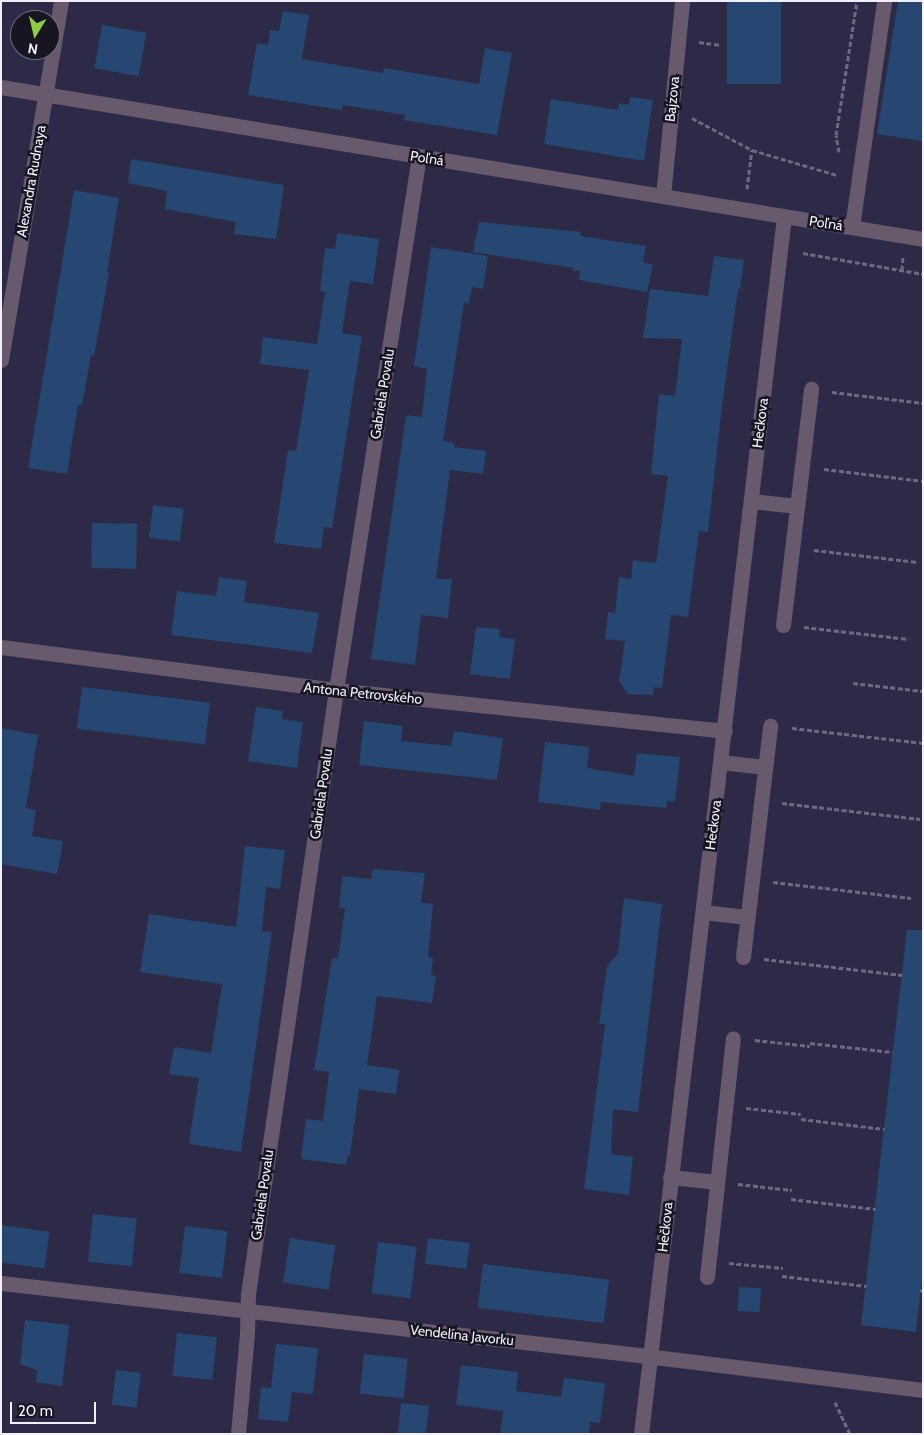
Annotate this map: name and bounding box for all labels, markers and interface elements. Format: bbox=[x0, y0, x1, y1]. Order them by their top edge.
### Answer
north arrow bbox=[10, 10, 60, 60]
text: N bbox=[27, 39, 39, 58]
street label: Bajzova bbox=[661, 75, 683, 123]
street label: Alexandra Rudnaya bbox=[13, 124, 49, 238]
street label: Poľná bbox=[409, 147, 445, 169]
street label: Poľná bbox=[808, 212, 844, 234]
street label: Gabriela Povalu bbox=[367, 348, 397, 440]
street label: Hečkova bbox=[749, 397, 771, 449]
street label: Antona Petrovského bbox=[303, 678, 423, 708]
street label: Gabriela Povalu bbox=[306, 748, 336, 840]
street label: Hečkova bbox=[702, 799, 724, 851]
street label: Gabriela Povalu bbox=[247, 1149, 277, 1241]
street label: Hečkova bbox=[654, 1201, 676, 1253]
street label: Vendelína Javorku bbox=[409, 1321, 515, 1349]
scale bar bbox=[12, 1392, 99, 1424]
text: 20 m bbox=[18, 1402, 53, 1420]

